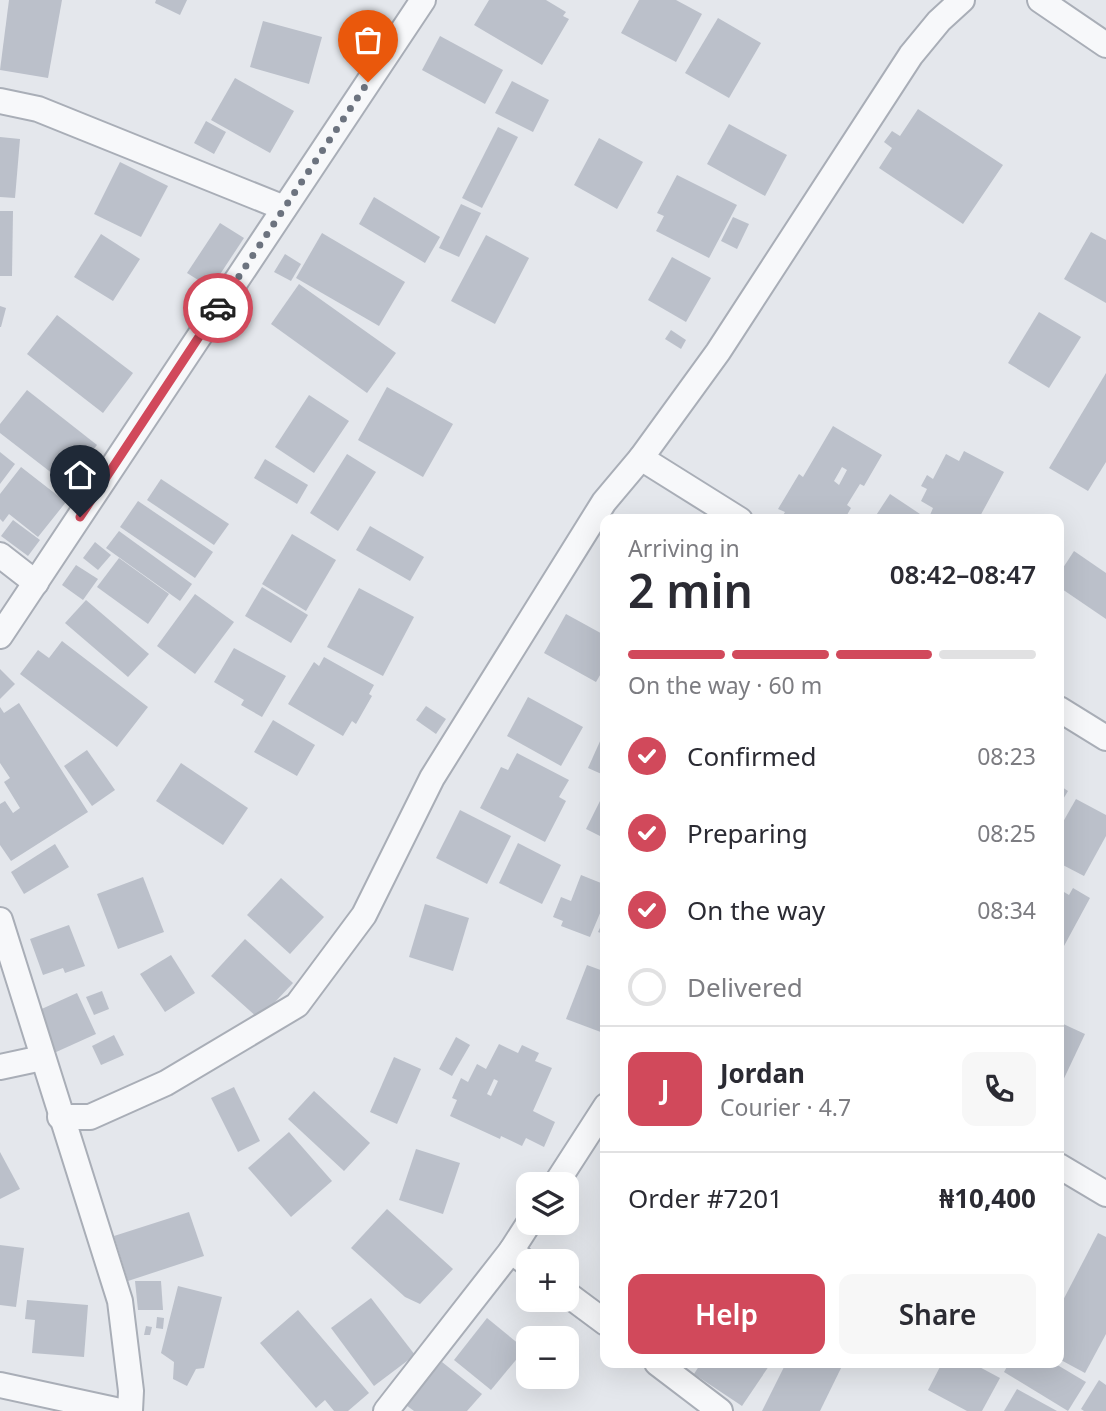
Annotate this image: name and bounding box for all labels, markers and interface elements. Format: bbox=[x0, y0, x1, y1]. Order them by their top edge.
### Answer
pin bbox=[338, 10, 398, 82]
icon: bag bbox=[349, 21, 387, 59]
courier bbox=[183, 273, 253, 343]
icon: car bbox=[199, 289, 237, 327]
pin bbox=[50, 445, 110, 517]
icon: home bbox=[61, 456, 99, 494]
text: Arriving in bbox=[628, 532, 740, 564]
text: 08:42–08:47 bbox=[890, 556, 1036, 592]
text: 2 min bbox=[628, 559, 753, 621]
text: On the way · 60 m bbox=[628, 669, 822, 701]
icon: check bbox=[628, 737, 666, 775]
text: Confirmed bbox=[687, 738, 817, 774]
text: 08:23 bbox=[977, 740, 1036, 772]
icon: check bbox=[628, 814, 666, 852]
text: Preparing bbox=[687, 815, 808, 851]
text: 08:25 bbox=[977, 817, 1036, 849]
icon: check bbox=[628, 891, 666, 929]
text: On the way bbox=[687, 892, 825, 928]
text: 08:34 bbox=[977, 894, 1036, 926]
text: Delivered bbox=[687, 969, 803, 1005]
button: phone bbox=[962, 1052, 1036, 1126]
text: Jordan bbox=[720, 1055, 805, 1091]
text: J bbox=[661, 1071, 669, 1107]
text: Courier · 4.7 bbox=[720, 1091, 851, 1123]
map controls bbox=[516, 1172, 579, 1389]
button: layers bbox=[516, 1172, 579, 1235]
text: Order #7201 bbox=[628, 1180, 783, 1216]
text: ₦10,400 bbox=[939, 1180, 1036, 1216]
button: + bbox=[516, 1249, 579, 1312]
button: Help bbox=[628, 1274, 825, 1354]
button: Share bbox=[839, 1274, 1036, 1354]
button: − bbox=[516, 1326, 579, 1389]

